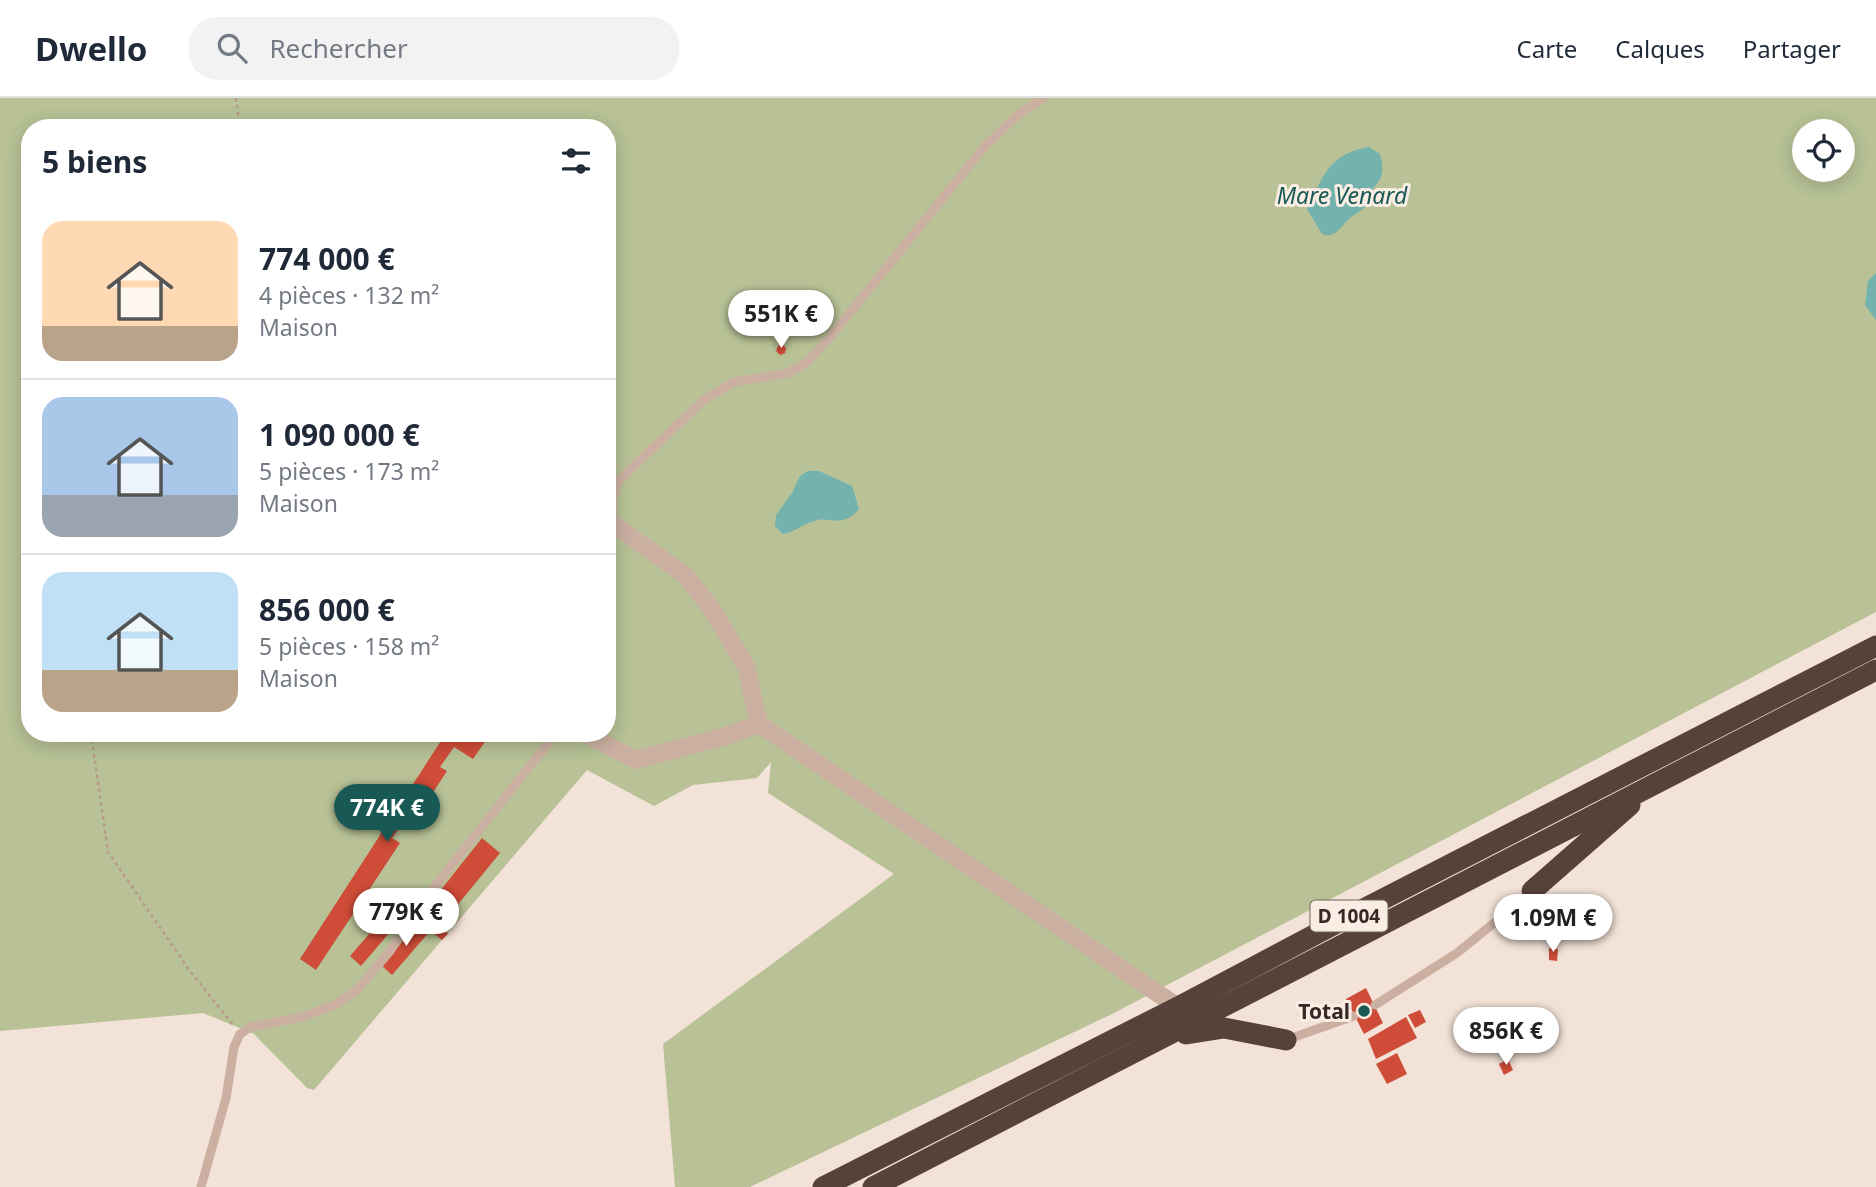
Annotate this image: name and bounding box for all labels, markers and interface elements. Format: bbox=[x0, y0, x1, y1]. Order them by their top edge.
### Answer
search box bbox=[189, 17, 679, 80]
text: Dwello bbox=[35, 26, 147, 71]
icon: search bbox=[213, 29, 251, 67]
text: Rechercher bbox=[269, 30, 408, 66]
text: Carte bbox=[1517, 32, 1577, 65]
text: Calques bbox=[1615, 32, 1705, 65]
text: Partager bbox=[1743, 32, 1841, 65]
map controls bbox=[1792, 119, 1855, 182]
button: locate bbox=[1792, 119, 1855, 182]
text: 5 biens bbox=[42, 141, 147, 182]
icon: filters bbox=[557, 142, 595, 180]
water label: Mare Venard bbox=[1277, 179, 1408, 211]
text: 774 000 € bbox=[259, 238, 395, 279]
icon: home bbox=[98, 249, 182, 333]
text: 4 pièces · 132 m² bbox=[259, 279, 439, 311]
pin: 551K € bbox=[724, 290, 838, 350]
text: 551K € bbox=[744, 297, 818, 329]
text: Maison bbox=[259, 311, 338, 343]
text: 1 090 000 € bbox=[259, 414, 420, 455]
icon: home bbox=[98, 425, 182, 509]
text: 5 pièces · 173 m² bbox=[259, 455, 439, 487]
text: Maison bbox=[259, 487, 338, 519]
text: 856 000 € bbox=[259, 589, 395, 630]
icon: home bbox=[98, 600, 182, 684]
text: 5 pièces · 158 m² bbox=[259, 630, 439, 662]
text: Maison bbox=[259, 662, 338, 694]
pin: 774K € bbox=[330, 784, 444, 844]
text: 774K € bbox=[350, 791, 424, 823]
pin: 779K € bbox=[349, 888, 463, 948]
pin: 1.09M € bbox=[1488, 894, 1618, 954]
text: 779K € bbox=[369, 895, 443, 927]
road number: D 1004 bbox=[1310, 901, 1388, 932]
text: 1.09M € bbox=[1510, 901, 1596, 933]
place label: Total bbox=[1298, 997, 1350, 1025]
marker: Total bbox=[1356, 1003, 1372, 1019]
pin: 856K € bbox=[1449, 1007, 1563, 1067]
text: 856K € bbox=[1469, 1014, 1543, 1046]

